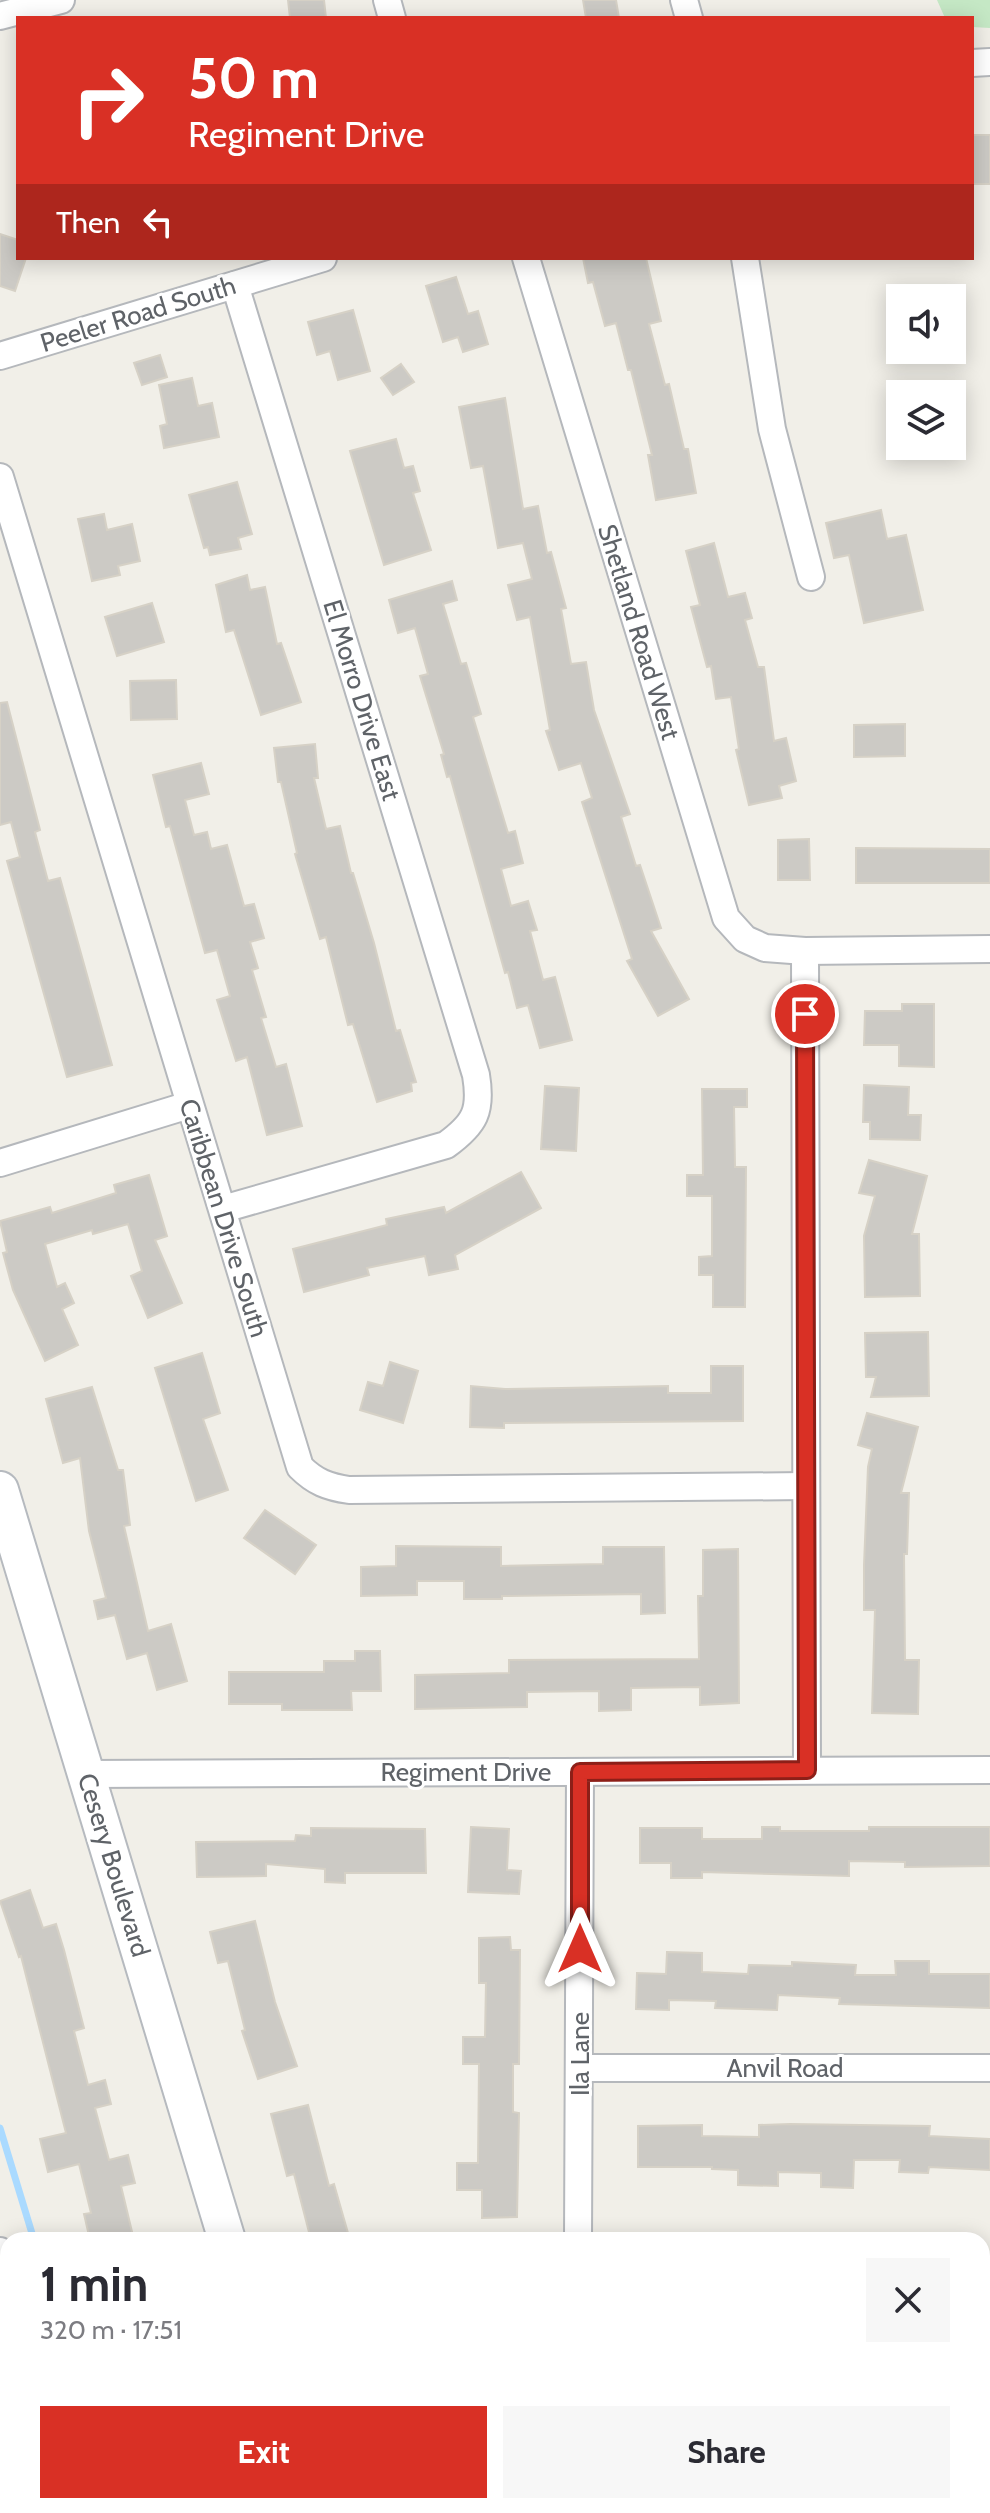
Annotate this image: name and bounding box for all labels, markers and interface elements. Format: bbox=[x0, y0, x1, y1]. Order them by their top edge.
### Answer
text: 50 m bbox=[188, 44, 319, 112]
icon: right bbox=[56, 48, 160, 152]
text: Regiment Drive bbox=[188, 112, 425, 156]
icon: left bbox=[136, 200, 180, 244]
text: Then bbox=[56, 204, 120, 241]
street label: Peeler Road South bbox=[36, 269, 240, 359]
map controls bbox=[886, 284, 966, 460]
button: sound bbox=[886, 284, 966, 364]
button: layers bbox=[886, 380, 966, 460]
street label: Shetland Road West bbox=[591, 521, 687, 744]
street label: El Morro Drive East bbox=[316, 596, 408, 805]
pin bbox=[771, 980, 839, 1048]
icon: arrive bbox=[783, 992, 827, 1036]
street label: Caribbean Drive South bbox=[173, 1095, 275, 1341]
street label: Regiment Drive bbox=[381, 1756, 551, 1788]
street label: Cesery Boulevard bbox=[71, 1769, 157, 1961]
position arrow bbox=[538, 1907, 622, 1991]
street label: Ila Lane bbox=[564, 2012, 596, 2096]
street label: Anvil Road bbox=[727, 2052, 843, 2084]
text: 1 min bbox=[40, 2255, 148, 2313]
button: close bbox=[866, 2258, 950, 2342]
text: 320 m · 17:51 bbox=[40, 2314, 182, 2346]
button: Exit bbox=[40, 2406, 487, 2498]
button: Share bbox=[503, 2406, 950, 2498]

